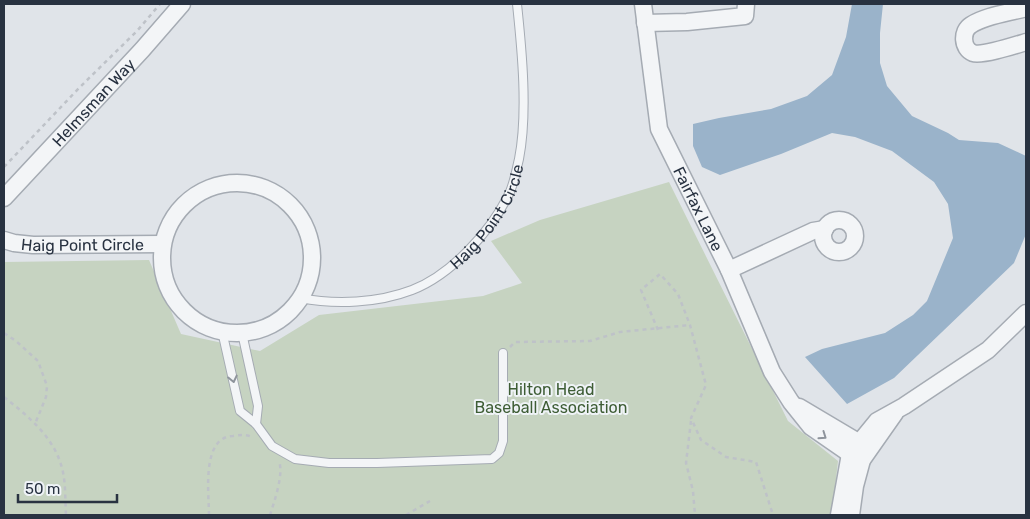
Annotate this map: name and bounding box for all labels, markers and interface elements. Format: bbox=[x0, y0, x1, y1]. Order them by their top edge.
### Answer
street label: Helmsman Way bbox=[48, 55, 139, 150]
street label: Haig Point Circle bbox=[446, 163, 527, 273]
street label: Fairfax Lane bbox=[669, 164, 727, 254]
street label: Haig Point Circle bbox=[20, 235, 144, 255]
one-way arrow bbox=[227, 374, 238, 383]
park label: Hilton Head Baseball Association bbox=[475, 380, 627, 417]
one-way arrow bbox=[817, 430, 826, 439]
scale bar bbox=[18, 472, 116, 504]
text: 50 m bbox=[25, 480, 60, 498]

